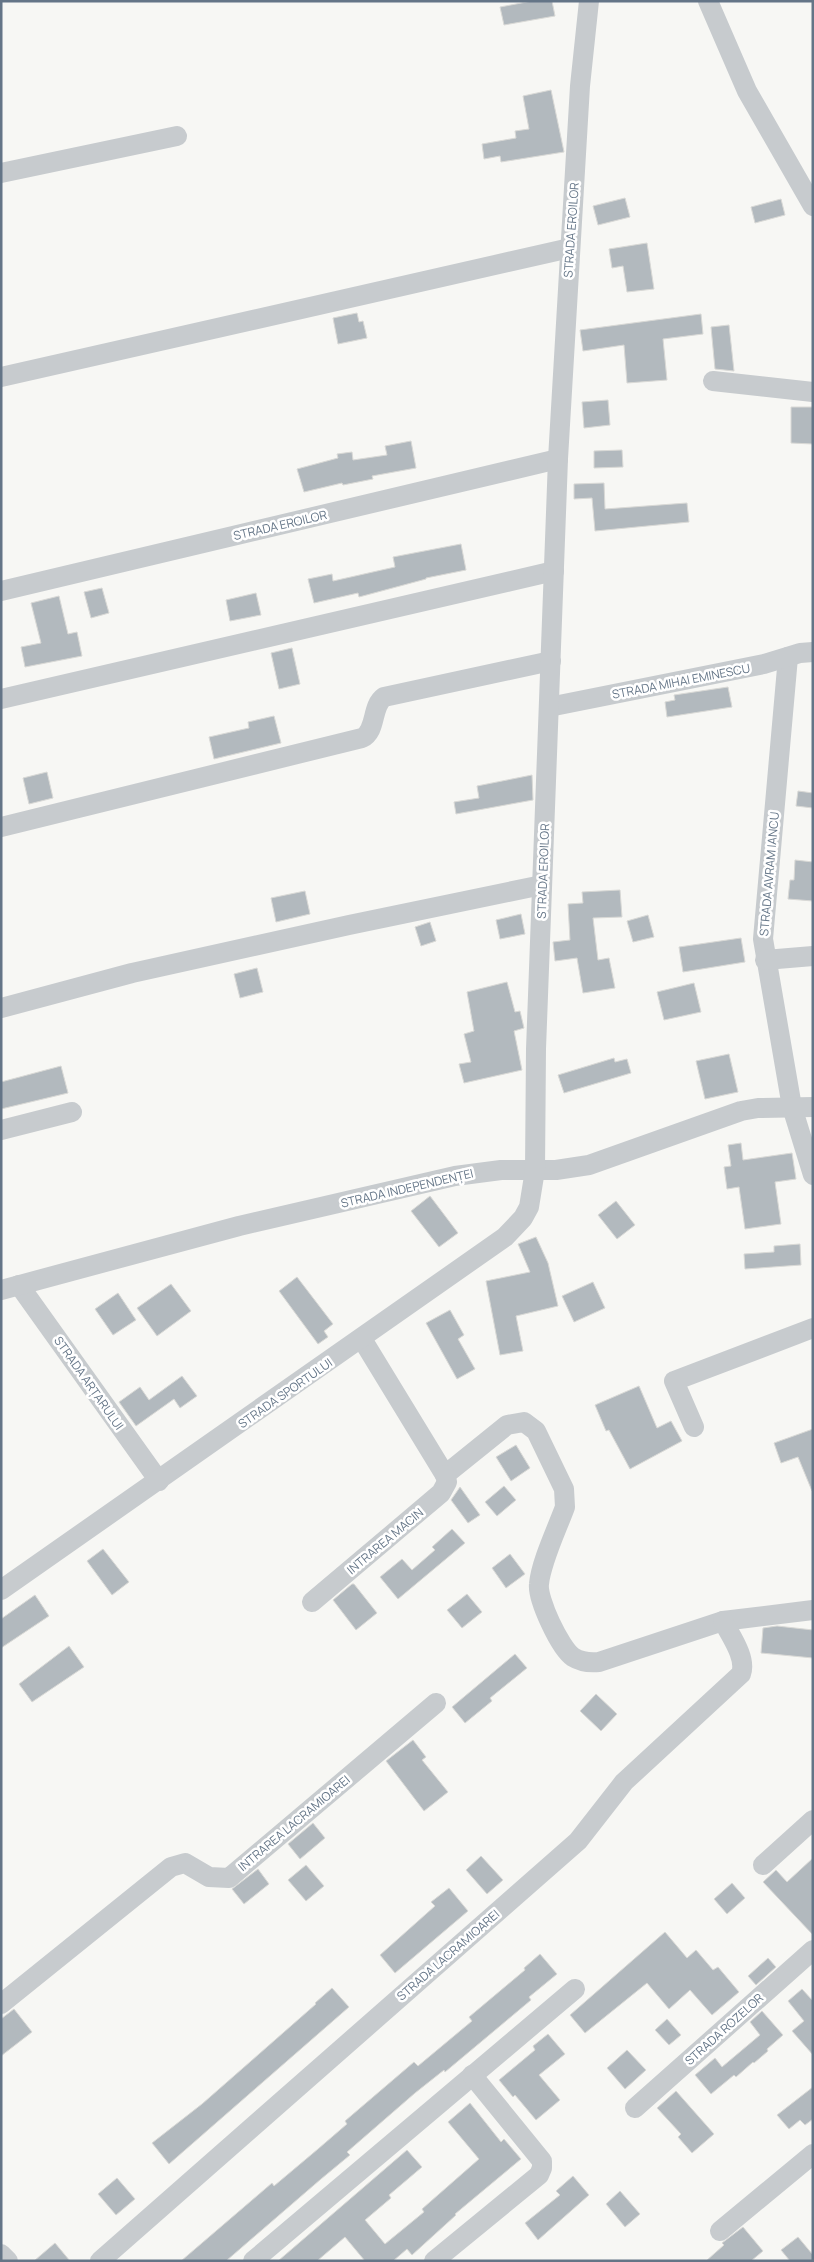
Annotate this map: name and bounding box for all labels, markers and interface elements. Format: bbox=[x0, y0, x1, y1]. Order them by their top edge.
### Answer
street label: STRADA EROILOR bbox=[559, 181, 583, 278]
street label: STRADA EROILOR bbox=[232, 506, 329, 544]
street label: STRADA MIHAI EMINESCU bbox=[611, 659, 751, 703]
street label: STRADA AVRAM IANCU bbox=[755, 811, 783, 937]
street label: STRADA EROILOR bbox=[533, 823, 553, 919]
street label: STRADA INDEPENDENȚEI bbox=[339, 1164, 475, 1212]
street label: STRADA ARȚARULUI bbox=[50, 1333, 128, 1433]
street label: STRADA SPORTULUI bbox=[235, 1354, 335, 1432]
street label: INTRAREA MACIN bbox=[343, 1504, 427, 1578]
street label: INTRAREA LACRAMIOAREI bbox=[234, 1771, 354, 1875]
street label: STRADA LACRAMIOAREI bbox=[393, 1906, 503, 2004]
street label: STRADA ROZELOR bbox=[681, 1989, 767, 2069]

